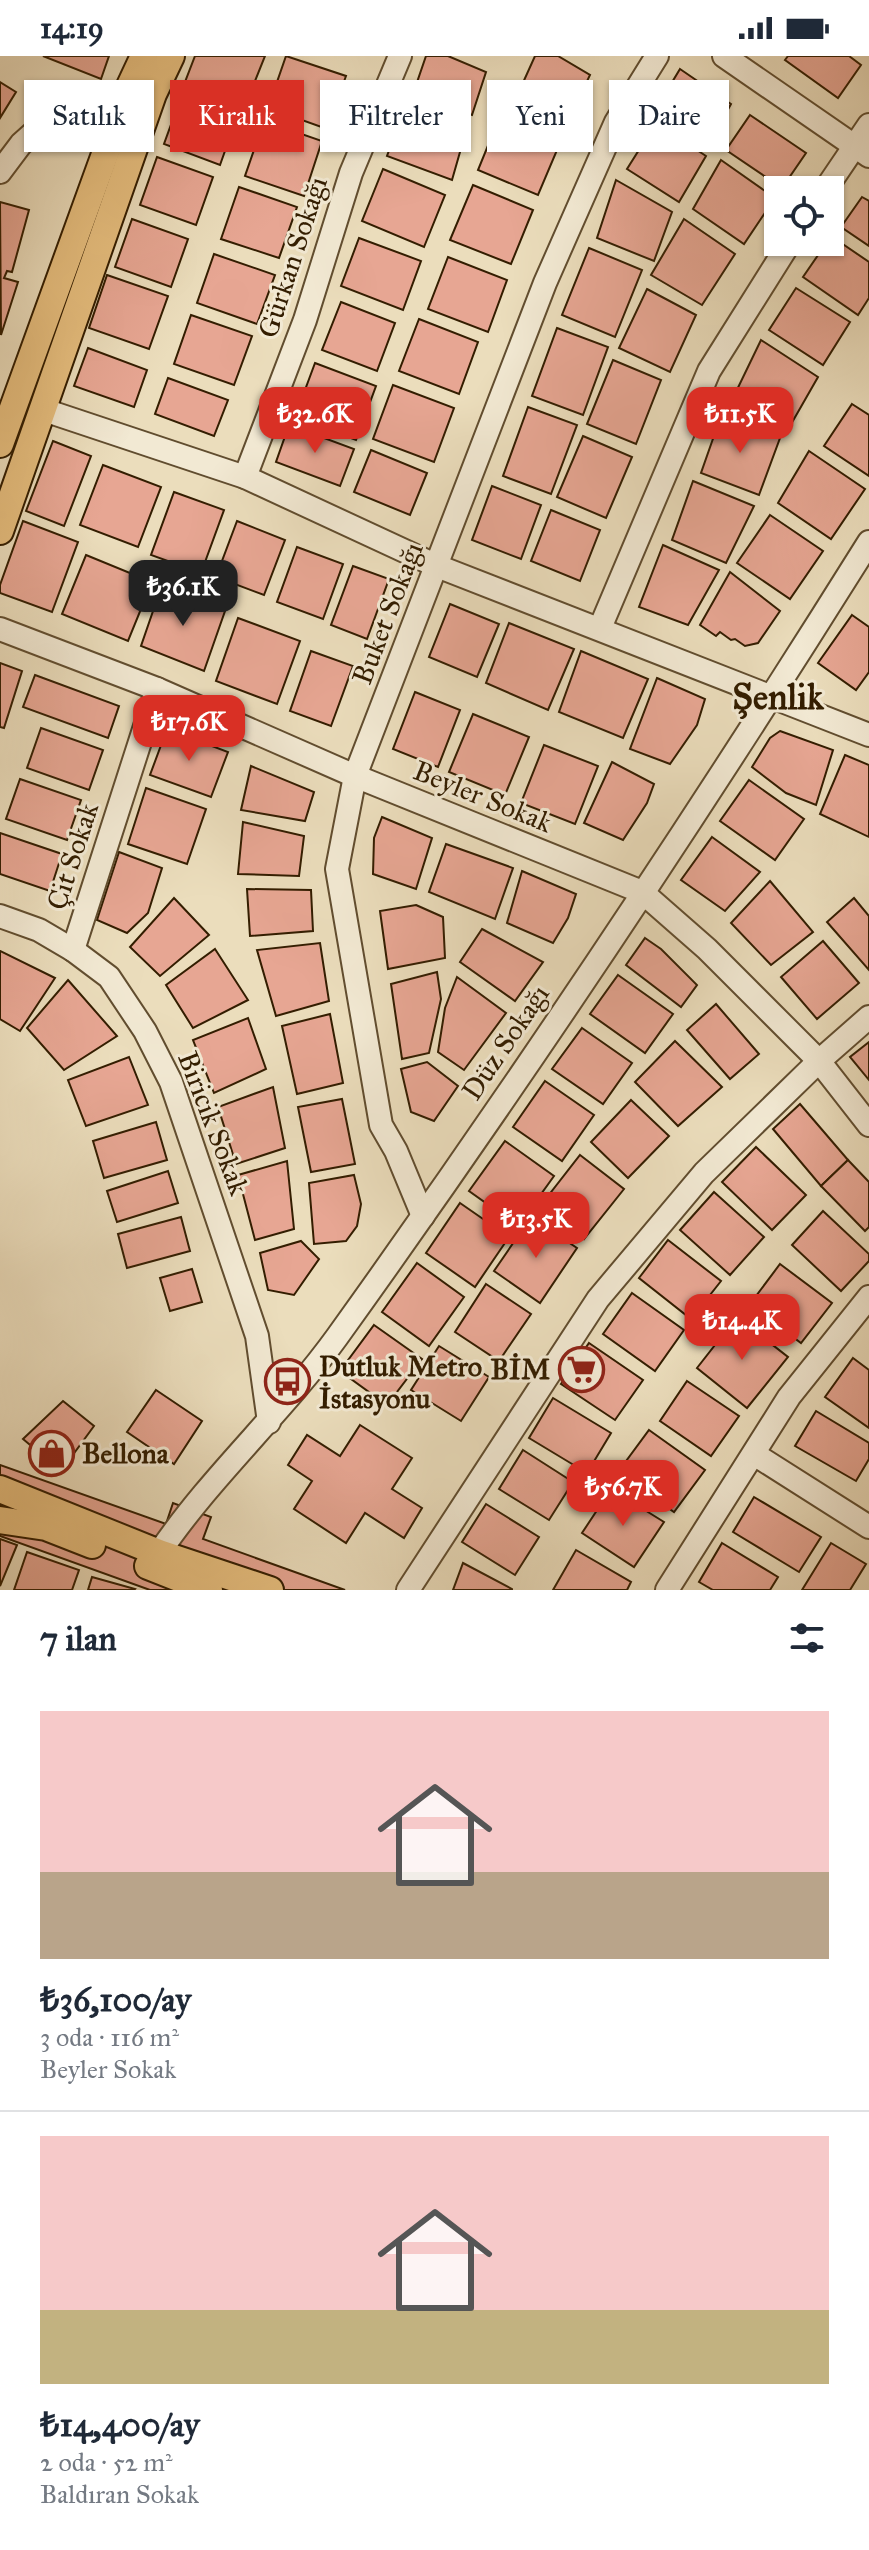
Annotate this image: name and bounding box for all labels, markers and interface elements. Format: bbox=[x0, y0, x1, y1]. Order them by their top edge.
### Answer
text: 14:19 bbox=[40, 10, 104, 46]
chip: Satılık bbox=[24, 80, 154, 152]
chip: Kiralık bbox=[170, 80, 304, 152]
chip: Filtreler bbox=[320, 80, 471, 152]
chip: Yeni bbox=[487, 80, 593, 152]
chip: Daire bbox=[609, 80, 729, 152]
street label: Gürkan Sokağı bbox=[250, 172, 335, 342]
map controls bbox=[764, 176, 844, 256]
button: locate bbox=[764, 176, 844, 256]
pin: ₺32.6K bbox=[250, 387, 380, 455]
pin: ₺11.5K bbox=[675, 387, 805, 455]
text: ₺32.6K bbox=[277, 397, 353, 429]
text: ₺11.5K bbox=[705, 397, 776, 429]
street label: Buket Sokağı bbox=[344, 537, 431, 689]
pin: ₺36.1K bbox=[118, 560, 248, 628]
text: ₺36.1K bbox=[147, 570, 219, 602]
district label: Şenlik bbox=[732, 675, 825, 720]
pin: ₺17.6K bbox=[124, 695, 254, 763]
text: ₺17.6K bbox=[151, 705, 227, 737]
street label: Beyler Sokak bbox=[408, 753, 557, 840]
street label: Çit Sokak bbox=[39, 798, 106, 914]
street label: Düz Sokağı bbox=[454, 978, 557, 1107]
street label: Biricik Sokak bbox=[170, 1046, 257, 1200]
pin: ₺13.5K bbox=[471, 1192, 601, 1260]
text: ₺13.5K bbox=[500, 1202, 572, 1234]
pin: ₺14.4K bbox=[677, 1294, 807, 1362]
text: ₺14.4K bbox=[703, 1304, 781, 1336]
supermarket icon: BİM bbox=[557, 1345, 605, 1393]
place label: Dutluk Metro İstasyonu bbox=[319, 1349, 482, 1416]
place label: BİM bbox=[491, 1352, 550, 1387]
bus stop icon: Dutluk Metro İstasyonu bbox=[264, 1358, 312, 1406]
shop icon: Bellona bbox=[27, 1429, 75, 1477]
place label: Bellona bbox=[82, 1436, 170, 1471]
pin: ₺56.7K bbox=[558, 1460, 688, 1528]
text: ₺56.7K bbox=[585, 1470, 661, 1502]
icon: filters bbox=[785, 1616, 829, 1660]
text: 7 ilan bbox=[40, 1618, 117, 1659]
icon: home bbox=[363, 1763, 507, 1907]
text: ₺36,100/ay bbox=[40, 1979, 191, 2020]
text: 3 oda · 116 m² bbox=[40, 2021, 179, 2053]
text: Beyler Sokak bbox=[40, 2053, 176, 2085]
icon: home bbox=[363, 2188, 507, 2332]
text: ₺14,400/ay bbox=[40, 2404, 200, 2445]
text: 2 oda · 52 m² bbox=[40, 2446, 173, 2478]
text: Baldıran Sokak bbox=[40, 2478, 199, 2510]

